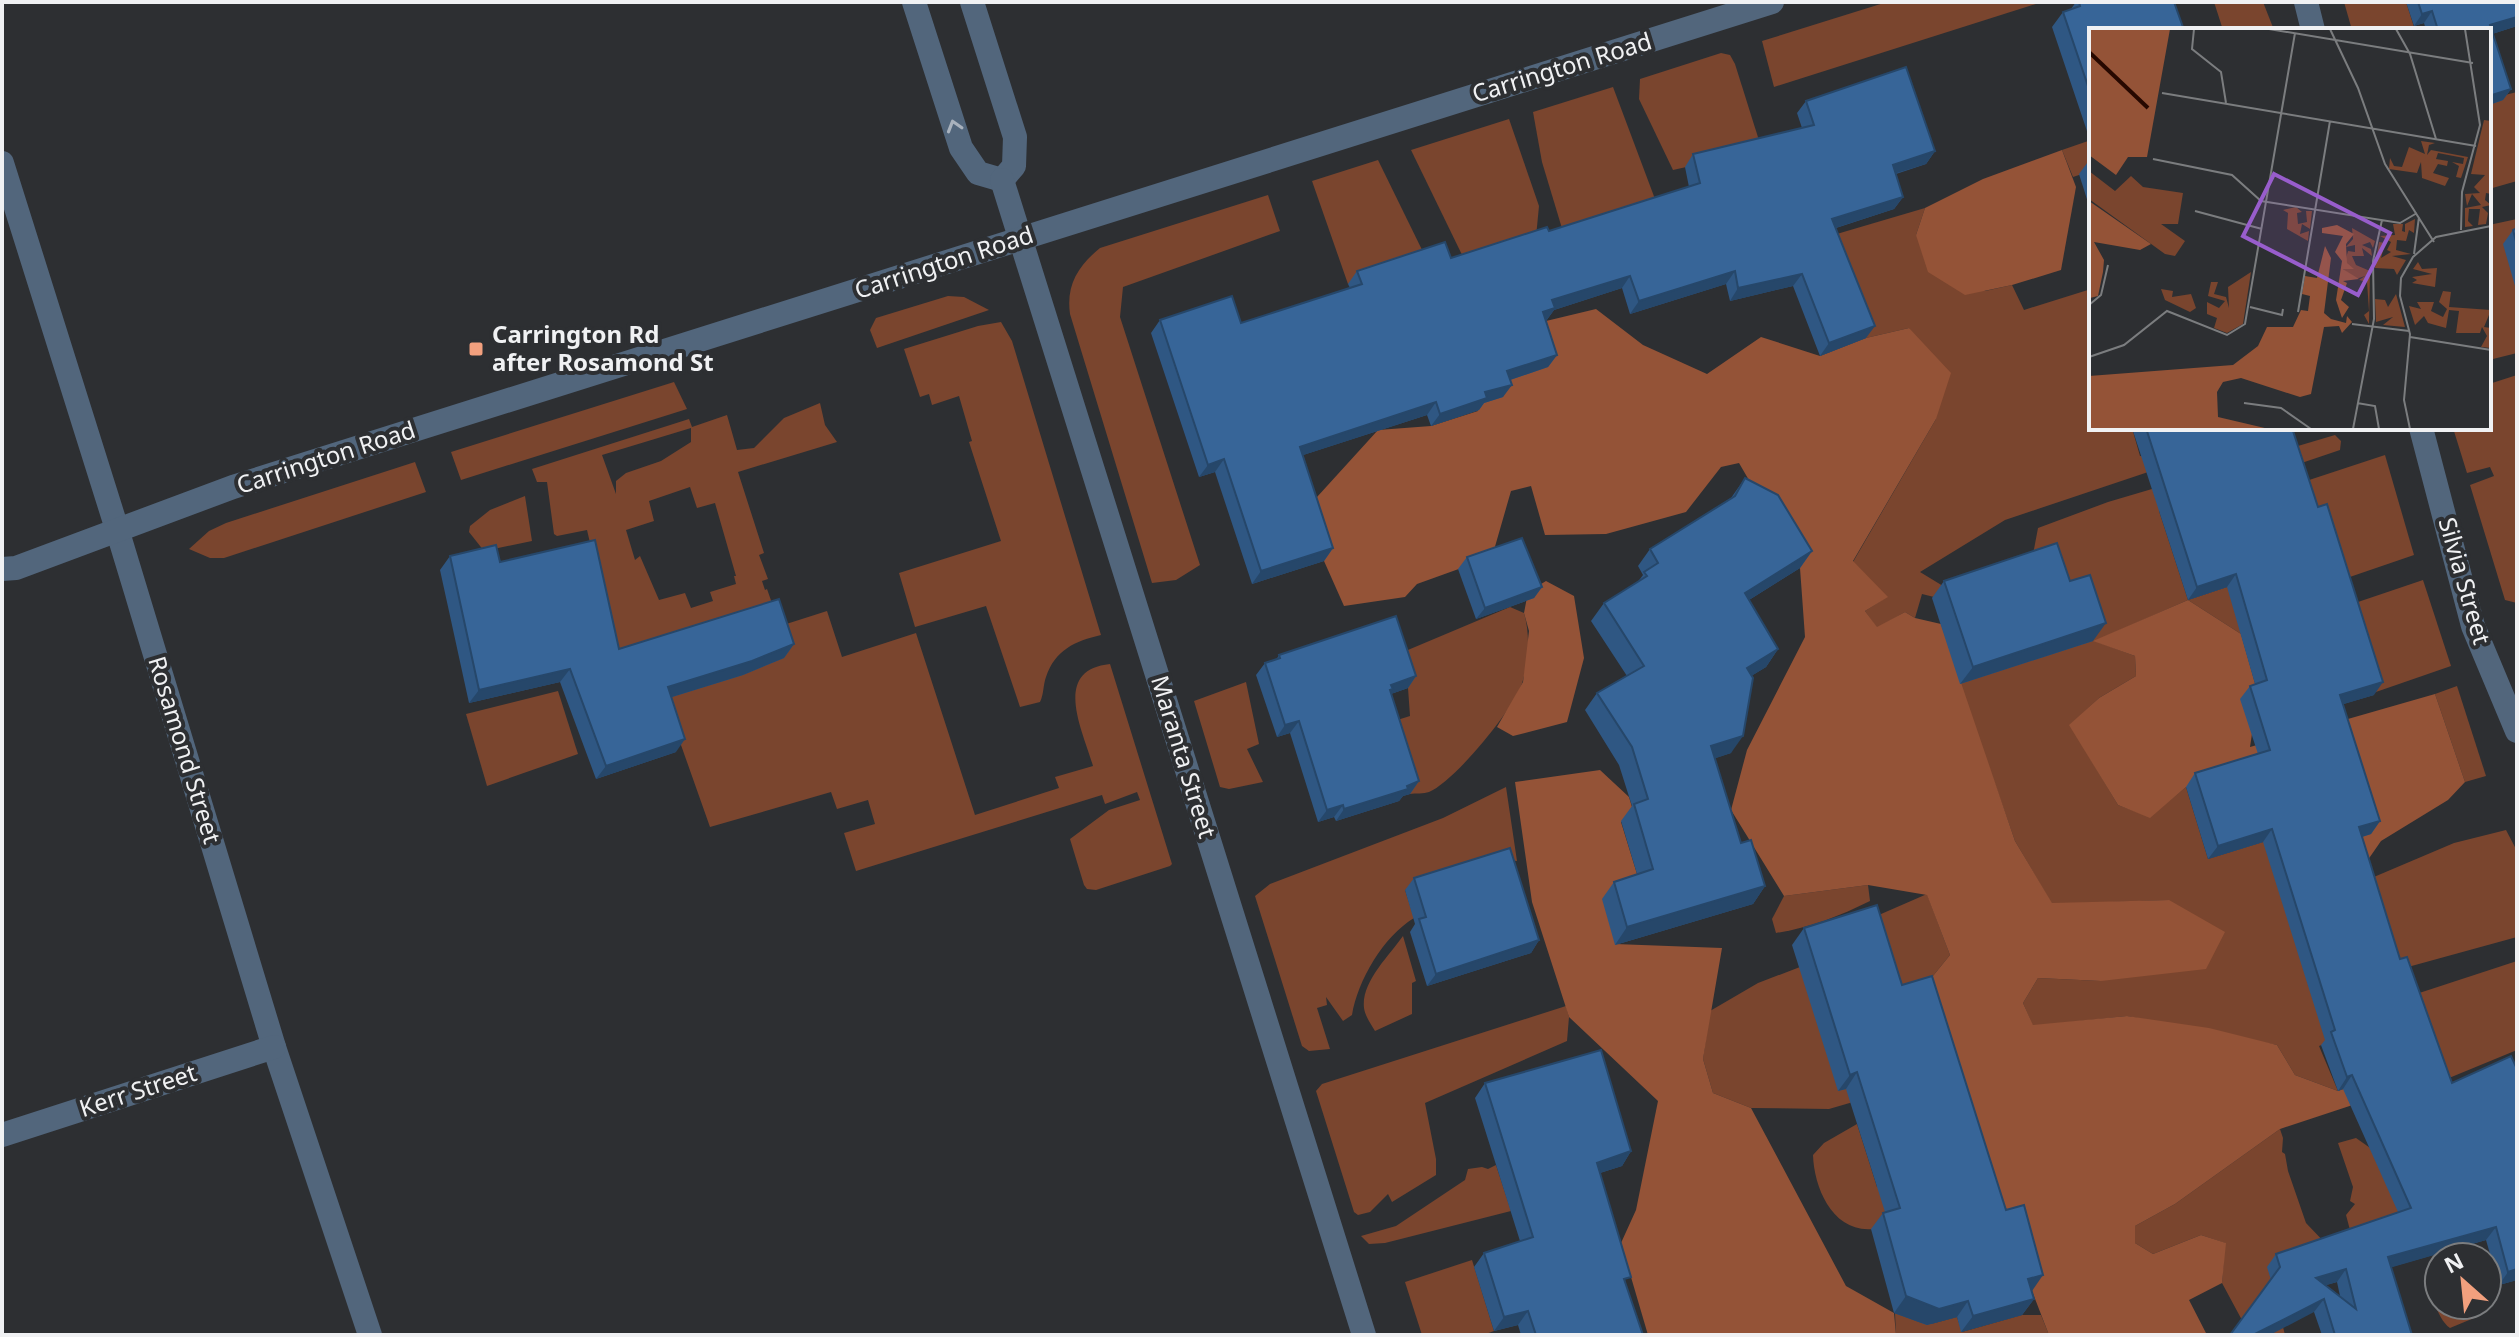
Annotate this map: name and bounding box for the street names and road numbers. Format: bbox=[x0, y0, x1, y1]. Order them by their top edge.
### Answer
street label: Carrington Road bbox=[1468, 24, 1655, 110]
street label: Carrington Road bbox=[850, 217, 1037, 306]
street label: Carrington Road bbox=[232, 412, 419, 501]
street label: Silvia Street bbox=[2432, 513, 2499, 648]
street label: Rosamond Street bbox=[141, 652, 230, 848]
street label: Maranta Street bbox=[1144, 671, 1225, 842]
street label: Kerr Street bbox=[75, 1055, 201, 1124]

